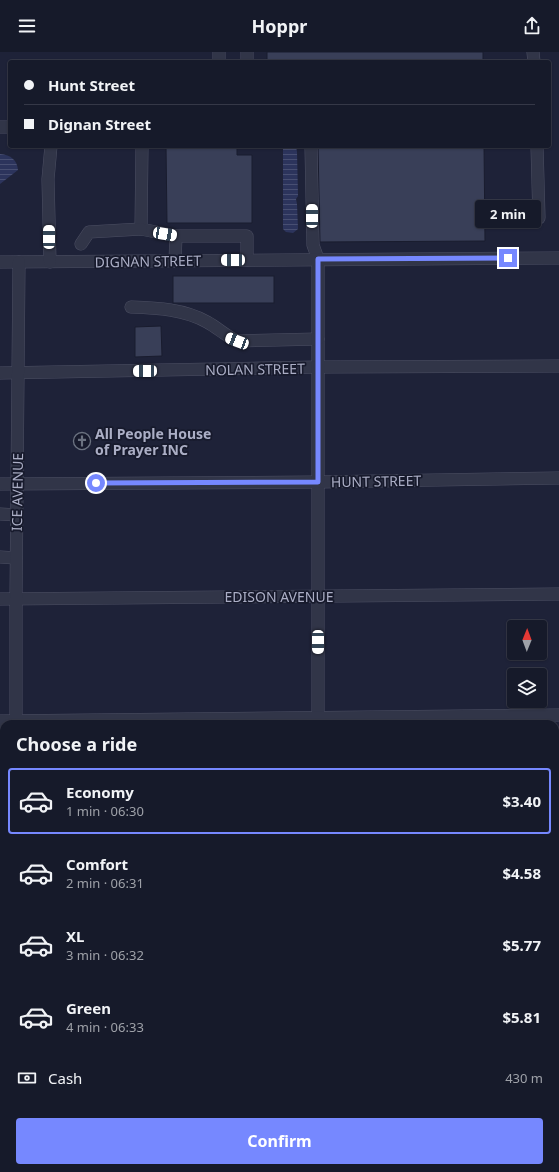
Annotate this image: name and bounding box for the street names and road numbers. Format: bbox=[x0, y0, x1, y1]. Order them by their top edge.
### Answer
street label: DIGNAN STREET bbox=[95, 251, 202, 271]
street label: NOLAN STREET bbox=[205, 359, 305, 379]
street label: ICE AVENUE bbox=[7, 453, 27, 531]
street label: HUNT STREET bbox=[331, 471, 421, 491]
street label: EDISON AVENUE bbox=[225, 587, 333, 606]

